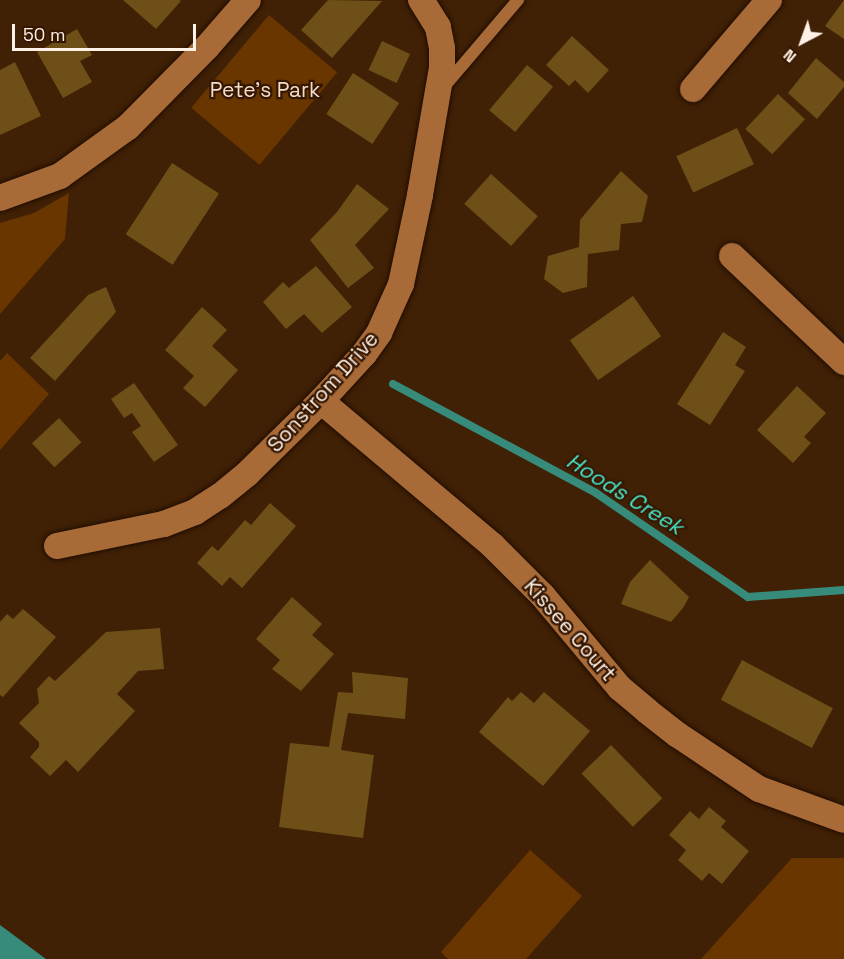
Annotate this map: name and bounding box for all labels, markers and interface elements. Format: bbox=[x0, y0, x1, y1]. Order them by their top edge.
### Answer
scale bar bbox=[15, 12, 200, 50]
north arrow bbox=[772, 12, 832, 72]
text: 50 m bbox=[23, 23, 65, 46]
text: N bbox=[779, 45, 801, 67]
park label: Pete's Park bbox=[210, 77, 320, 103]
street label: Sonstrom Drive bbox=[262, 327, 384, 457]
water label: Hoods Creek bbox=[562, 448, 688, 540]
street label: Kissee Court bbox=[519, 574, 621, 686]

